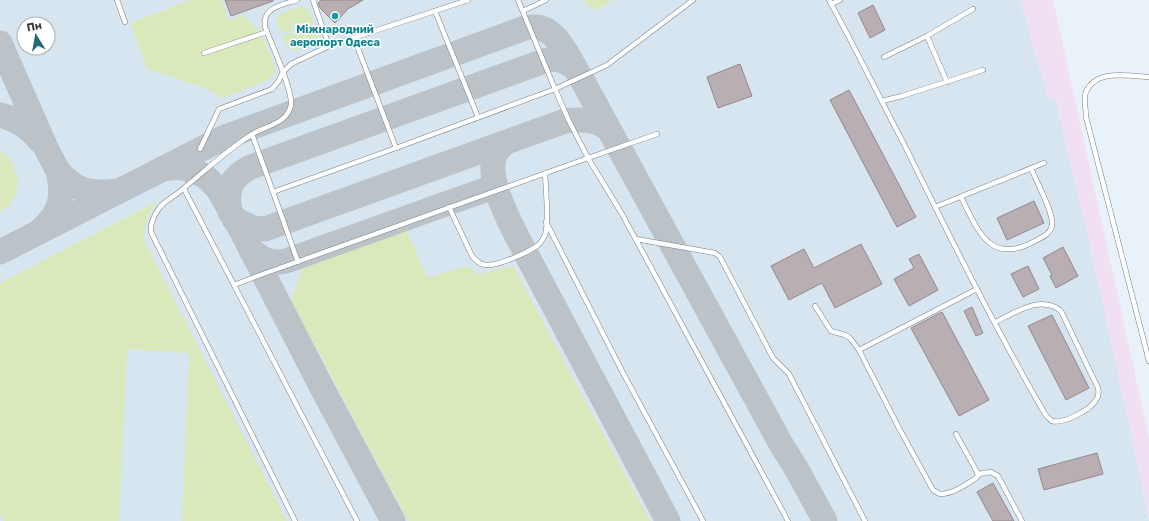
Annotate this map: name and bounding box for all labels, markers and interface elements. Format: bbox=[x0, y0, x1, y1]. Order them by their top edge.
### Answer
marker: Міжнародний аеропорт Одеса bbox=[330, 11, 340, 21]
north arrow bbox=[16, 16, 56, 56]
text: Пн bbox=[25, 19, 43, 35]
place label: Міжнародний аеропорт Одеса bbox=[290, 23, 380, 49]

